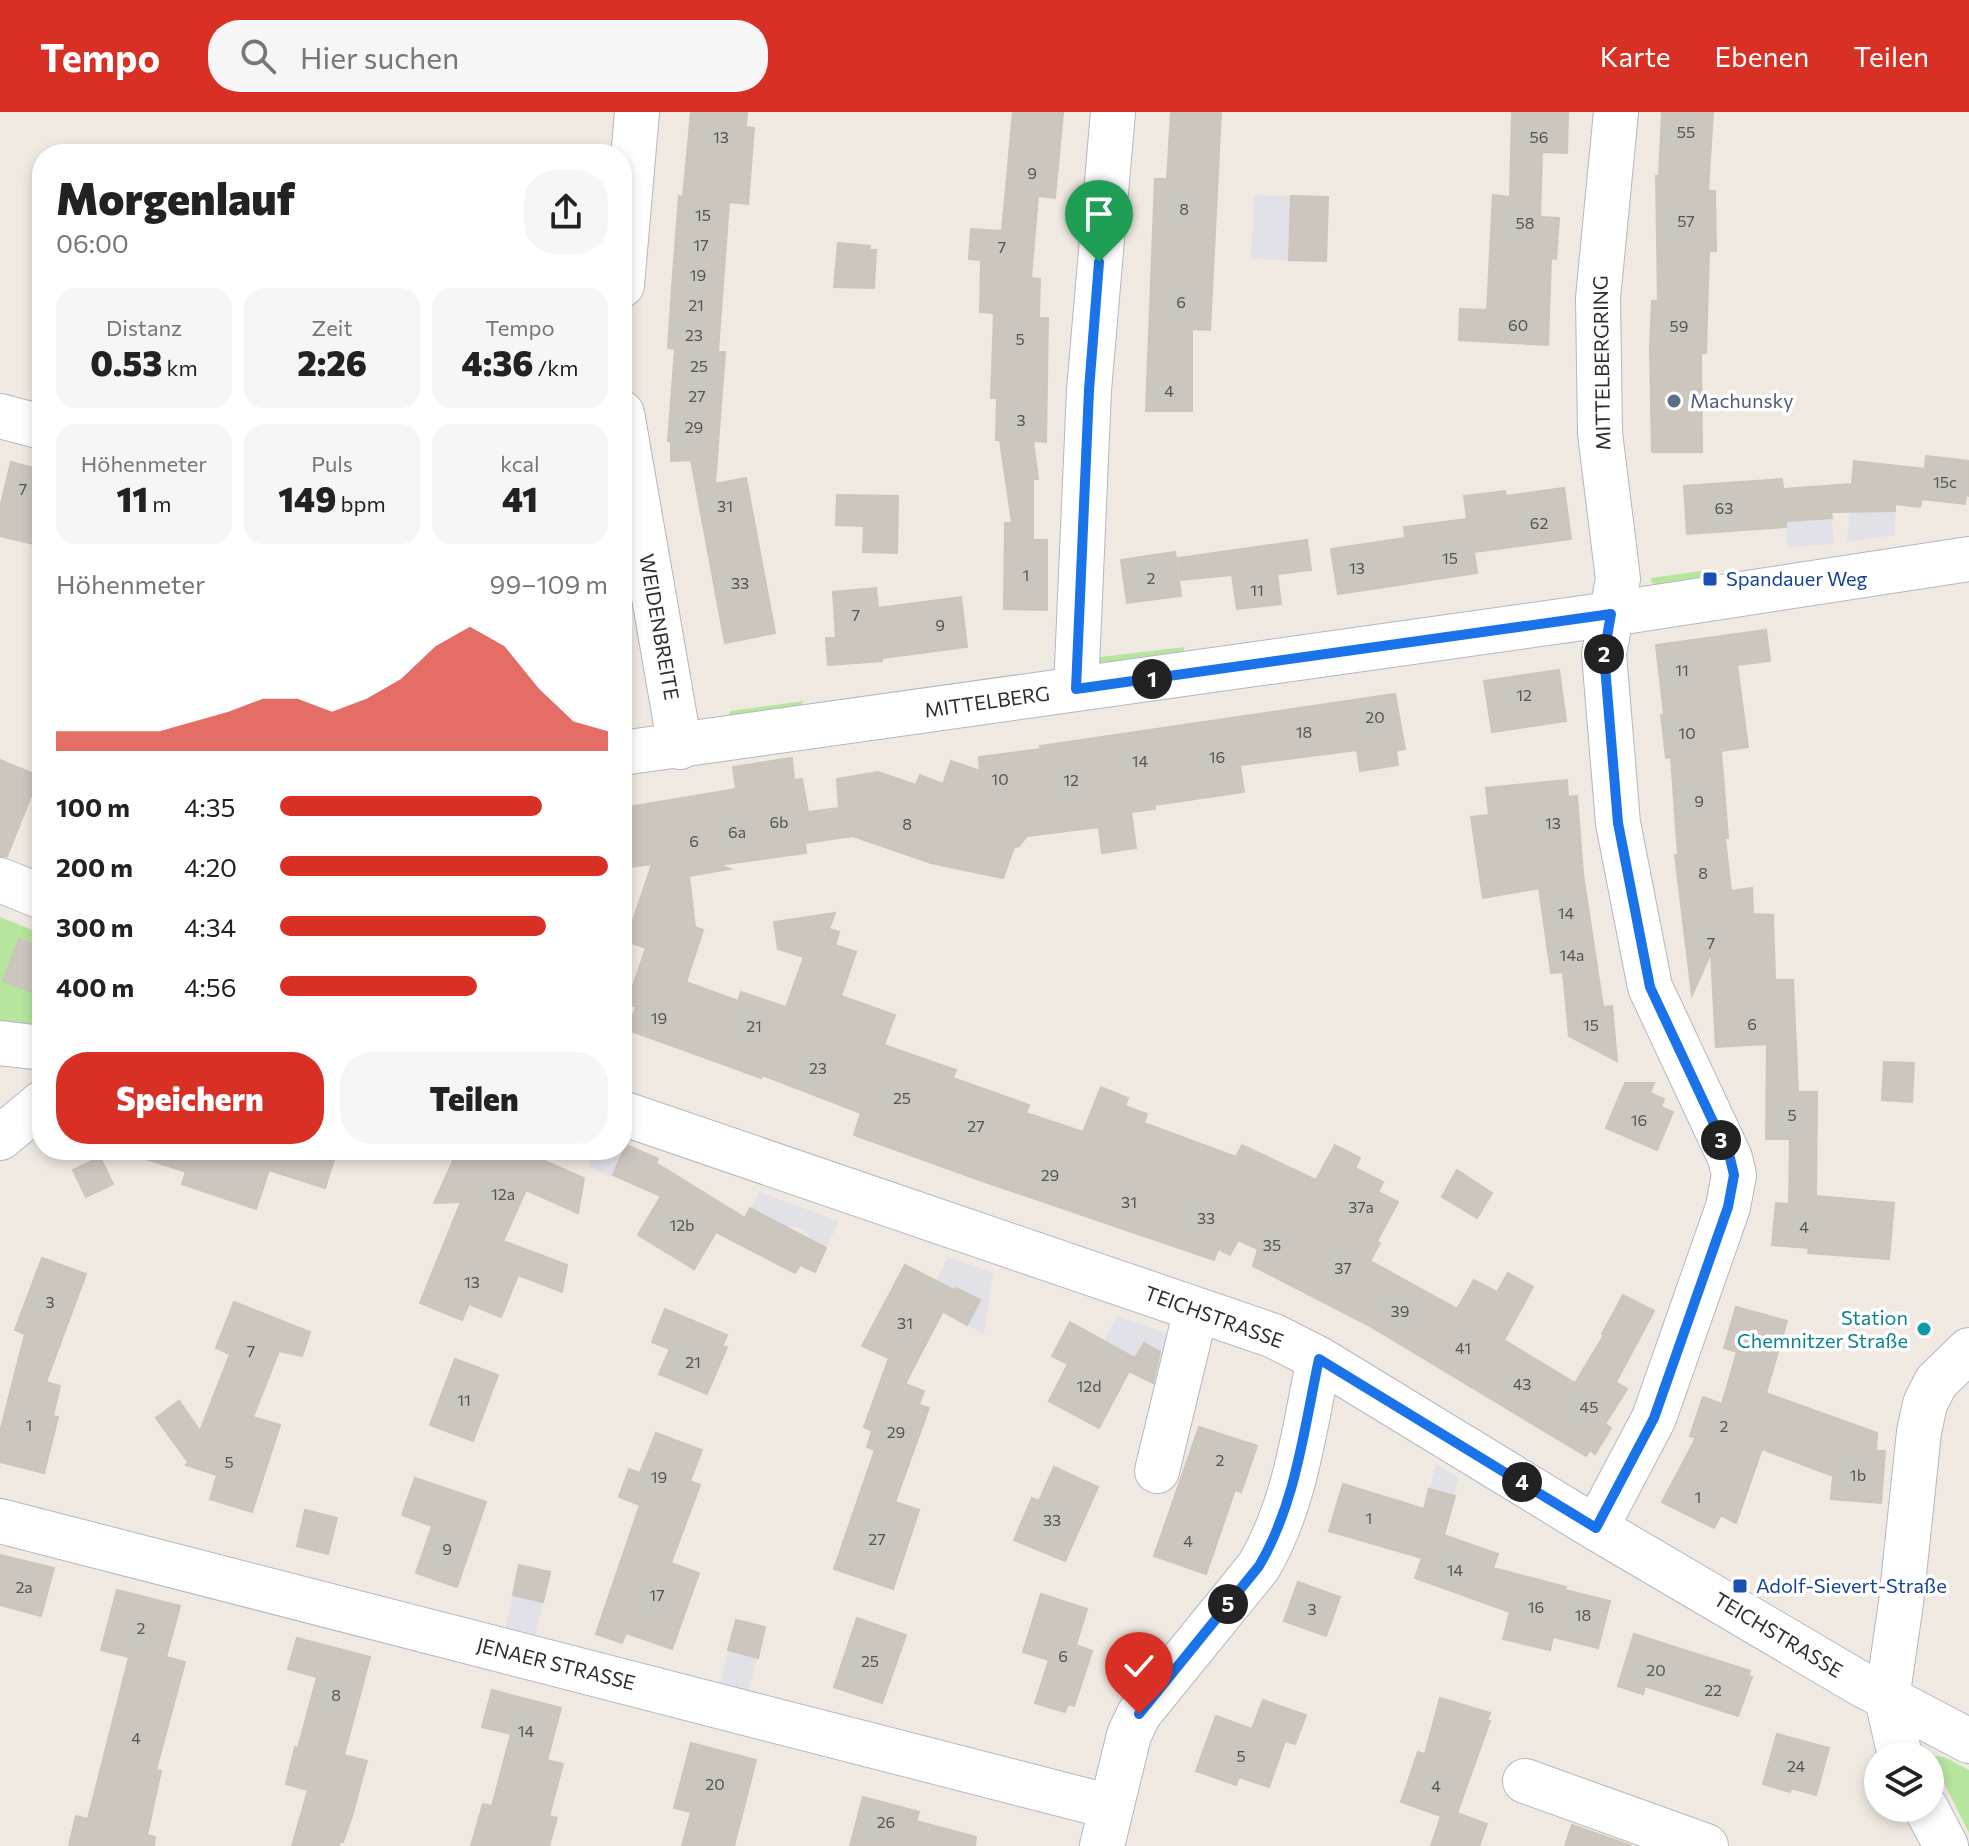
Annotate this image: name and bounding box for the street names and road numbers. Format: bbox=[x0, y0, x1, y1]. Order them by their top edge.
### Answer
street label: MITTELBERGRING bbox=[1587, 275, 1615, 451]
street label: WEIDENBREITE bbox=[635, 552, 685, 702]
street label: MITTELBERG bbox=[923, 680, 1051, 722]
street label: TEICHSTRASSE bbox=[1142, 1280, 1287, 1352]
street label: TEICHSTRASSE bbox=[1710, 1586, 1847, 1682]
street label: JENAER STRASSE bbox=[475, 1632, 638, 1694]

